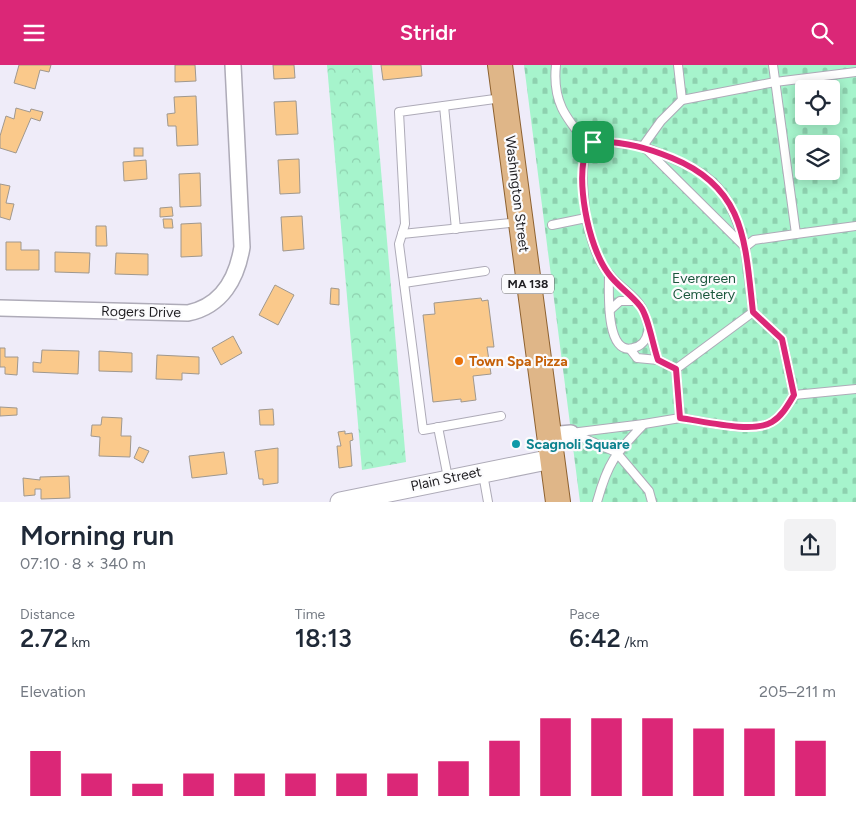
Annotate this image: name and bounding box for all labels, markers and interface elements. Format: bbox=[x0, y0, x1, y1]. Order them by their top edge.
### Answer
icon: menu bbox=[20, 19, 48, 47]
text: Stridr bbox=[400, 19, 456, 46]
icon: search bbox=[808, 19, 836, 47]
map controls bbox=[795, 80, 840, 180]
button: locate bbox=[795, 80, 840, 125]
pin bbox=[572, 121, 614, 163]
icon: arrive bbox=[579, 128, 607, 156]
street label: Washington Street bbox=[501, 135, 533, 253]
button: layers bbox=[795, 135, 840, 180]
park label: Evergreen Cemetery bbox=[672, 270, 736, 303]
road number: MA 138 bbox=[502, 275, 554, 293]
street label: Rogers Drive bbox=[101, 303, 181, 321]
place label: Town Spa Pizza bbox=[469, 353, 568, 370]
marker: Town Spa Pizza bbox=[453, 355, 465, 367]
place label: Scagnoli Square bbox=[526, 436, 630, 453]
marker: Scagnoli Square bbox=[510, 438, 522, 450]
street label: Plain Street bbox=[409, 463, 483, 495]
text: Morning run bbox=[20, 518, 174, 552]
button: share bbox=[784, 519, 836, 571]
text: 07:10 · 8 × 340 m bbox=[20, 554, 146, 573]
text: Distance bbox=[20, 606, 75, 623]
text: Time bbox=[295, 606, 325, 623]
text: Pace bbox=[569, 606, 600, 623]
text: 2.72 bbox=[20, 623, 68, 653]
text: 18:13 bbox=[295, 623, 352, 653]
text: 6:42 bbox=[569, 623, 621, 653]
text: km bbox=[68, 634, 90, 651]
text: /km bbox=[621, 634, 648, 651]
text: Elevation bbox=[20, 682, 86, 701]
text: 205–211 m bbox=[759, 682, 836, 701]

